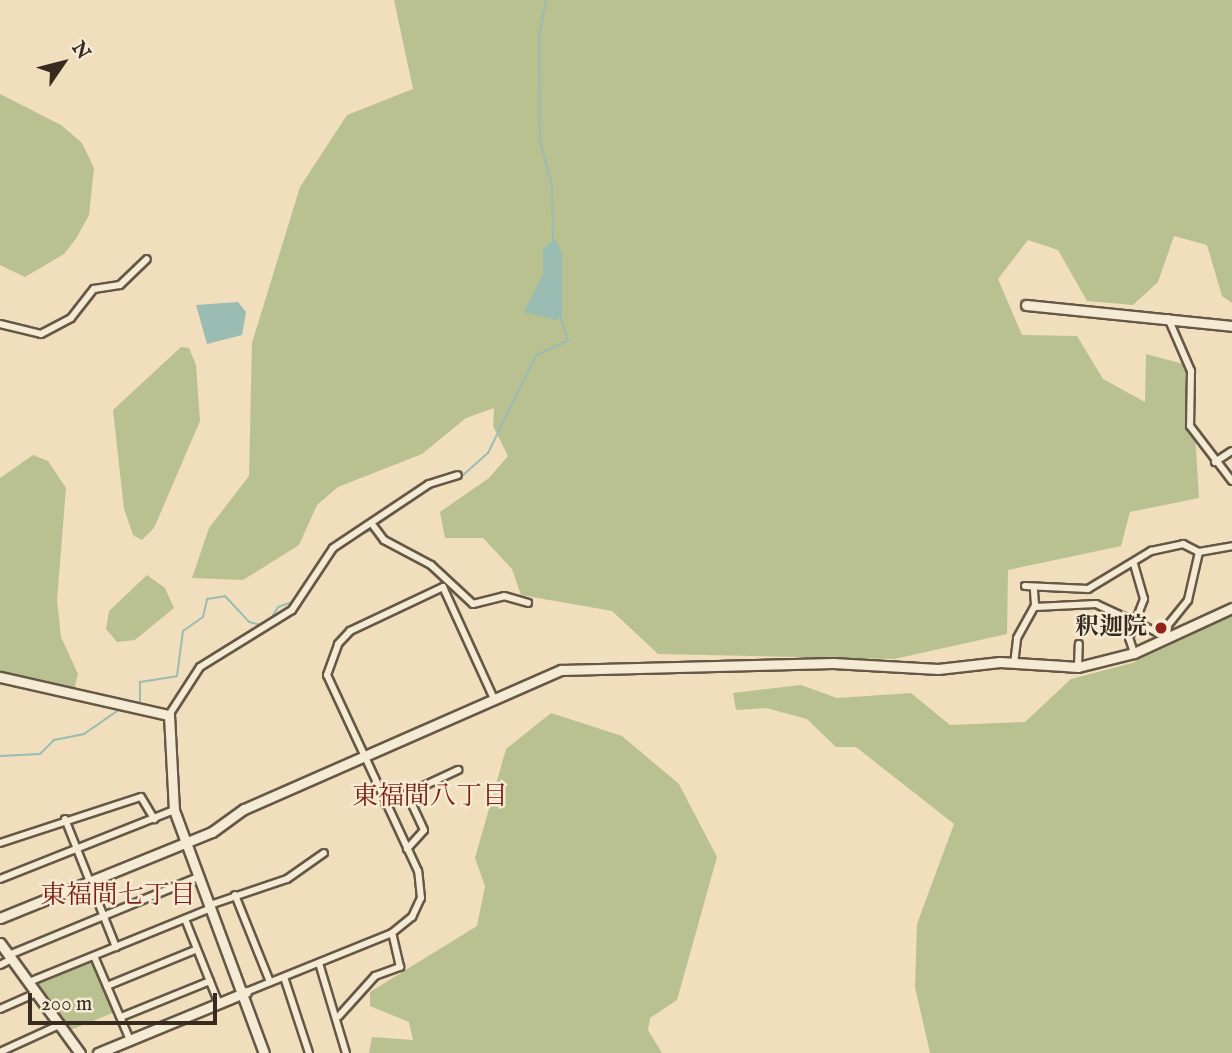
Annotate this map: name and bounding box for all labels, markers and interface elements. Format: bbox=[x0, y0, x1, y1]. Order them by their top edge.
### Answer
north arrow bbox=[28, 28, 98, 98]
text: N bbox=[66, 37, 95, 65]
place label: 釈迦院 bbox=[1075, 614, 1147, 642]
marker: 釈迦院 bbox=[1153, 620, 1169, 636]
district label: 東福間八丁目 bbox=[352, 781, 508, 813]
district label: 東福間七丁目 bbox=[40, 880, 196, 912]
scale bar bbox=[32, 979, 220, 1023]
text: 200 m bbox=[41, 991, 92, 1018]

